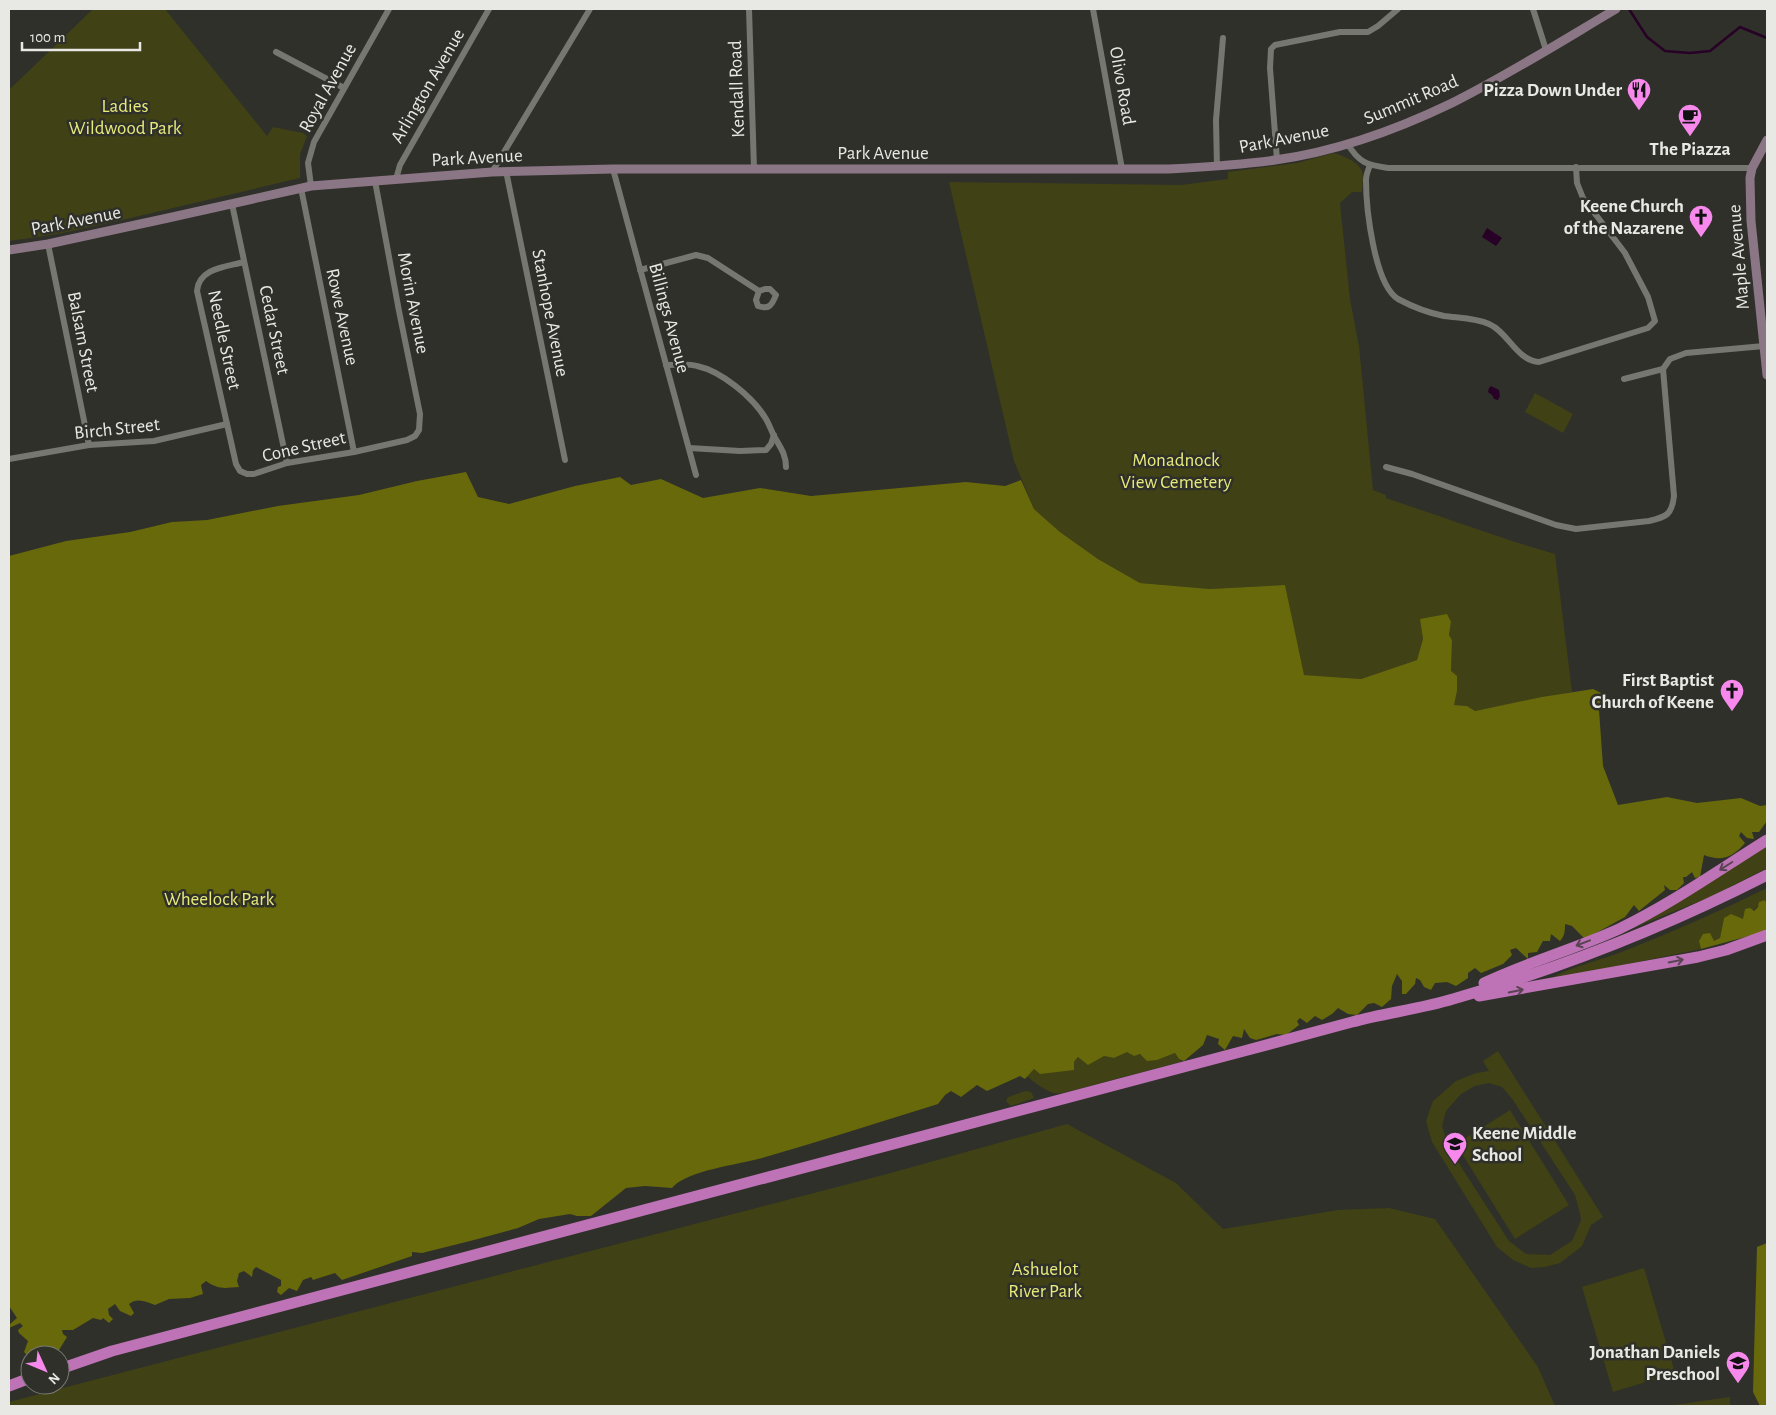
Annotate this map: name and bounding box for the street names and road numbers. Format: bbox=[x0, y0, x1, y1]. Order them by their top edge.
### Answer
street label: Arlington Avenue bbox=[388, 26, 468, 146]
street label: Royal Avenue bbox=[296, 40, 360, 136]
street label: Kendall Road bbox=[726, 40, 748, 138]
street label: Olivo Road bbox=[1106, 45, 1138, 127]
street label: Summit Road bbox=[1361, 72, 1461, 128]
street label: Park Avenue bbox=[1237, 121, 1331, 157]
street label: Park Avenue bbox=[837, 144, 929, 163]
street label: Park Avenue bbox=[431, 146, 523, 170]
street label: Park Avenue bbox=[29, 203, 123, 239]
street label: Maple Avenue bbox=[1725, 204, 1753, 310]
street label: Stanhope Avenue bbox=[528, 248, 572, 378]
street label: Morin Avenue bbox=[394, 251, 432, 355]
street label: Billings Avenue bbox=[645, 261, 693, 375]
street label: Rowe Avenue bbox=[322, 267, 362, 367]
street label: Cedar Street bbox=[255, 284, 293, 376]
street label: Needle Street bbox=[204, 288, 244, 392]
street label: Balsam Street bbox=[64, 290, 102, 394]
street label: Birch Street bbox=[73, 415, 161, 443]
street label: Cone Street bbox=[260, 428, 348, 466]

